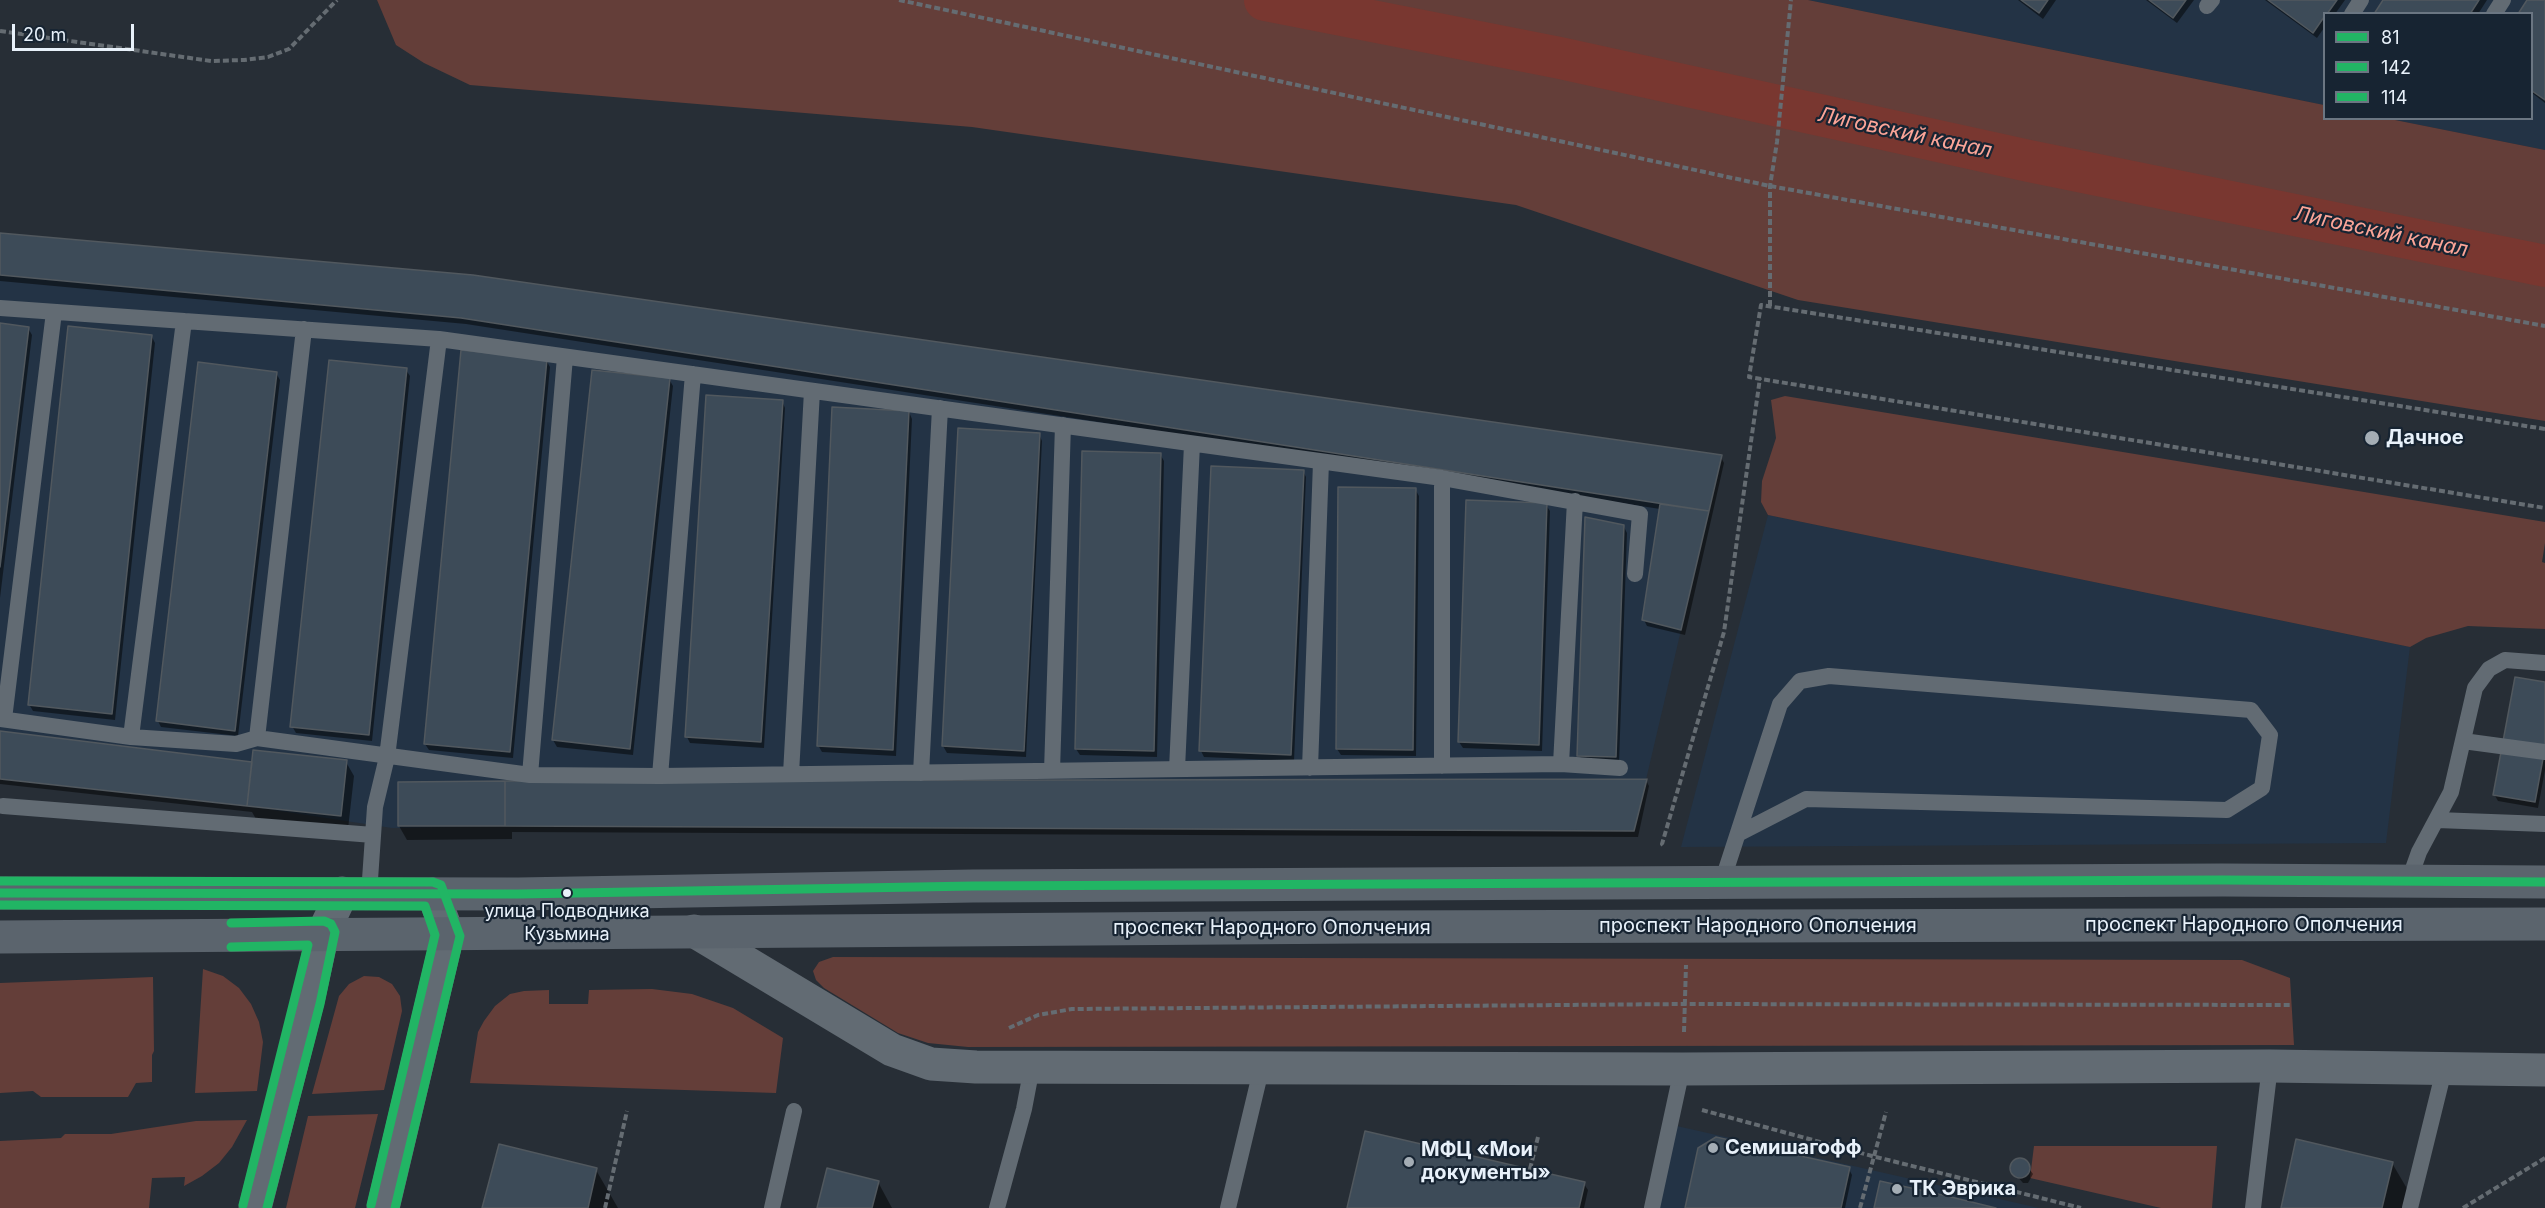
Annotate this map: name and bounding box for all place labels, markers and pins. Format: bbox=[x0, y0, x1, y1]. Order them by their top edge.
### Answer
place label: Дачное bbox=[2386, 426, 2464, 450]
marker: Дачное bbox=[2363, 429, 2381, 447]
marker: улица Подводника Кузьмина bbox=[561, 887, 573, 899]
place label: улица Подводника Кузьмина bbox=[484, 901, 650, 944]
place label: Семишагофф bbox=[1725, 1136, 1862, 1160]
place label: МФЦ «Мои документы» bbox=[1421, 1138, 1551, 1185]
marker: Семишагофф bbox=[1706, 1141, 1720, 1155]
marker: МФЦ «Мои документы» bbox=[1402, 1155, 1416, 1169]
place label: ТК Эврика bbox=[1909, 1177, 2016, 1201]
marker: ТК Эврика bbox=[1890, 1182, 1904, 1196]

